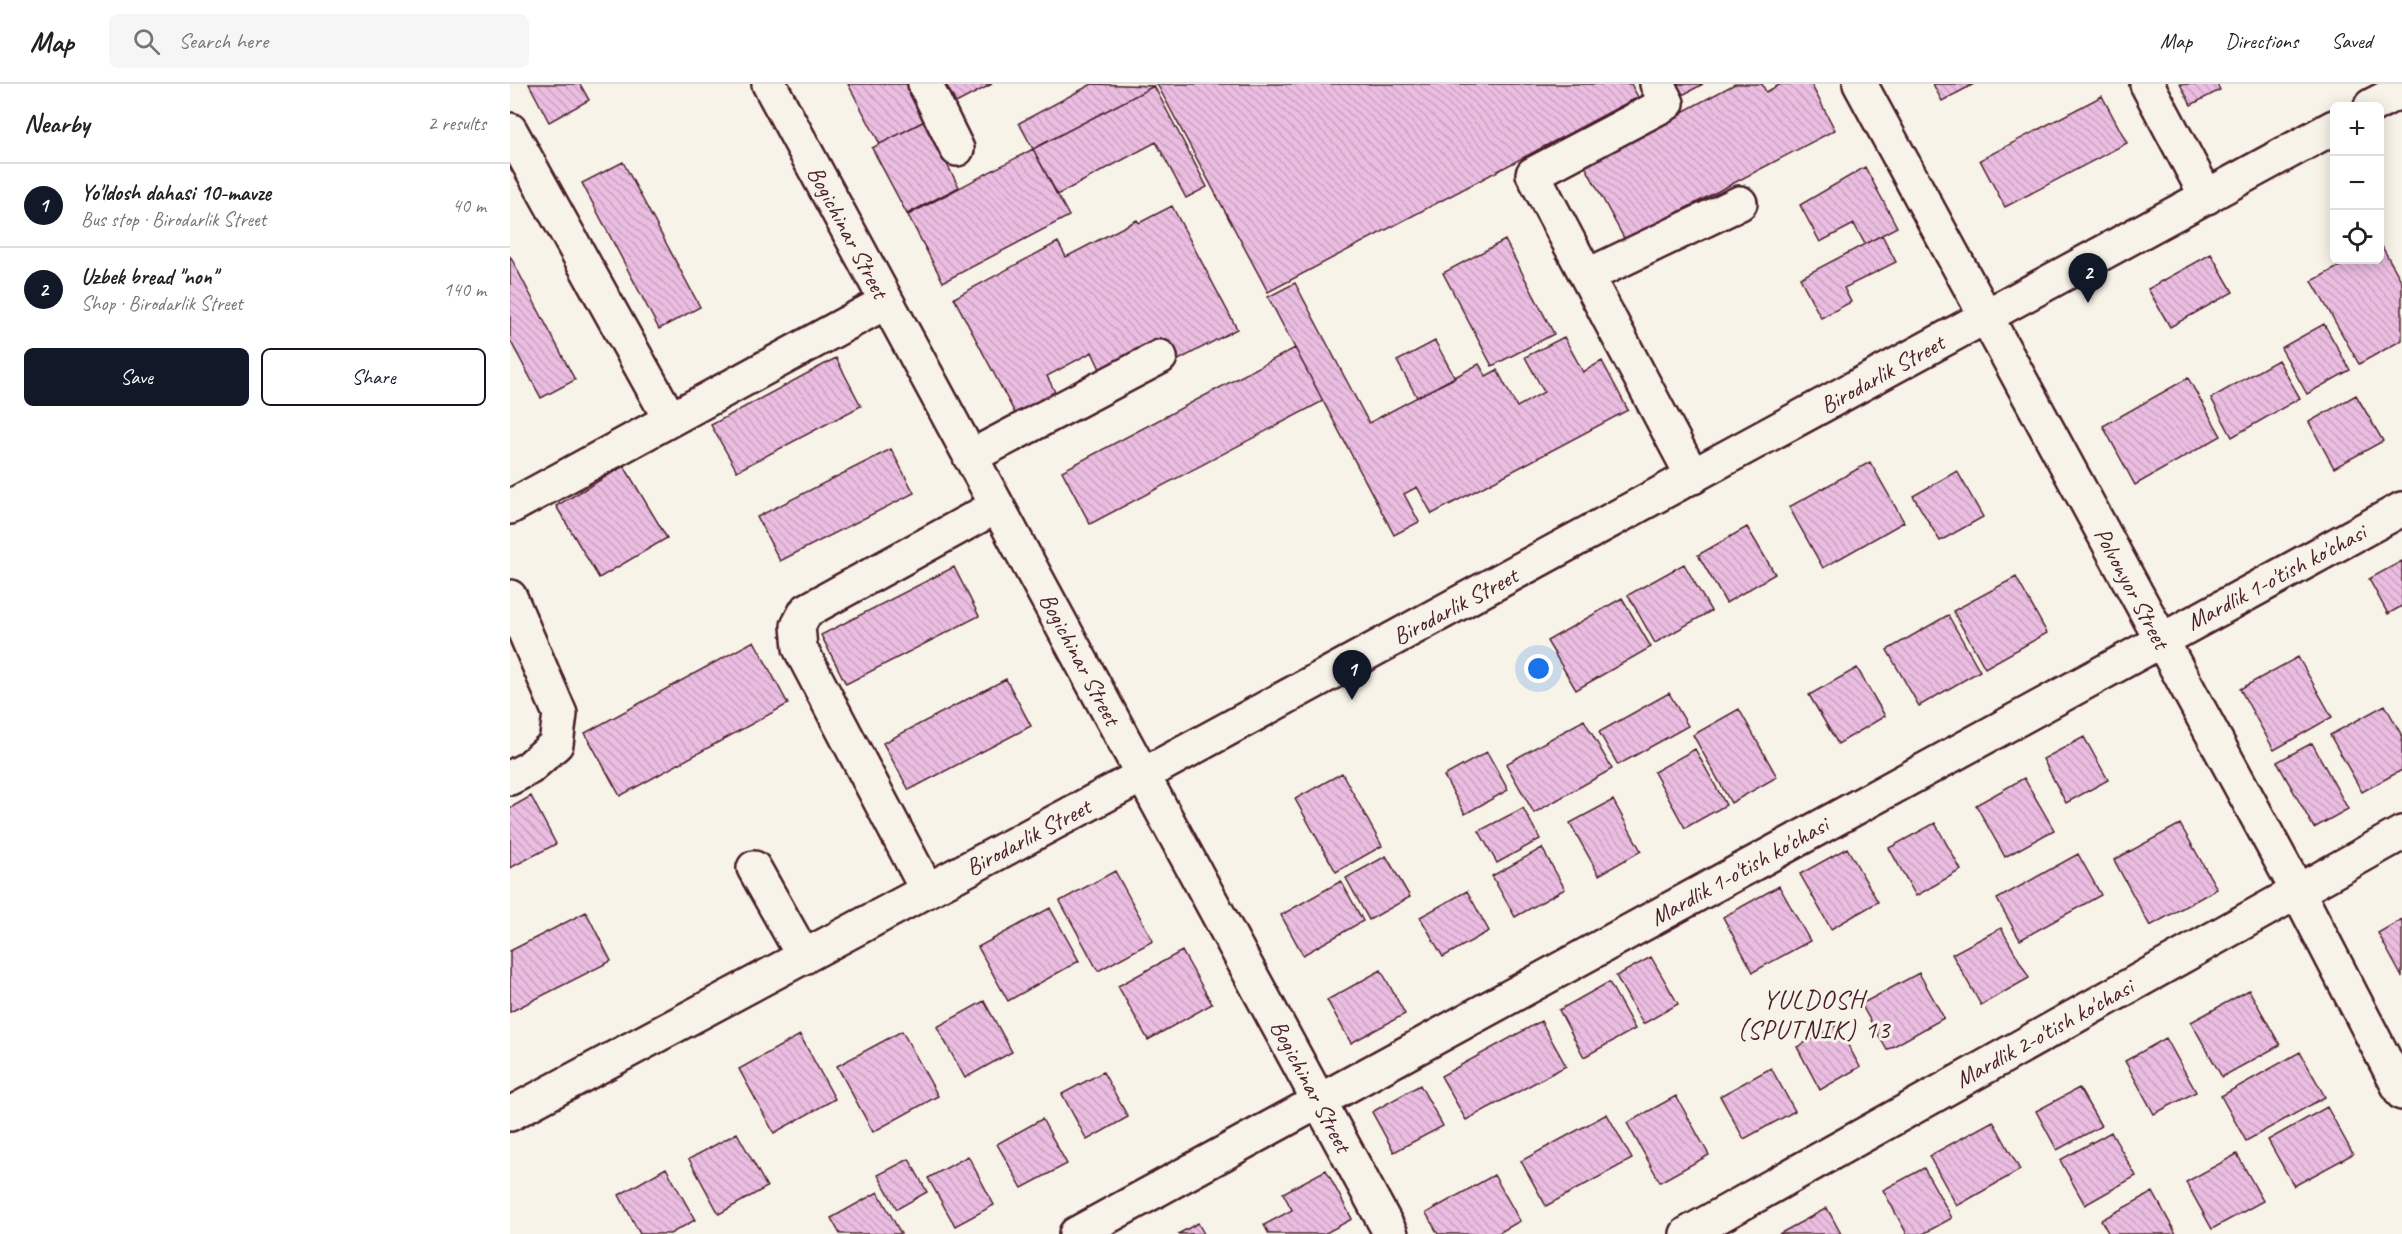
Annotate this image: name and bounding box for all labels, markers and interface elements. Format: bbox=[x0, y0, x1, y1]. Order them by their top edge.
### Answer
search box bbox=[109, 14, 529, 68]
text: Map bbox=[30, 24, 73, 59]
icon: search bbox=[130, 25, 163, 58]
text: Search here bbox=[178, 27, 268, 55]
text: Map bbox=[2160, 28, 2192, 54]
text: Directions bbox=[2225, 28, 2298, 54]
text: Saved bbox=[2331, 28, 2372, 54]
map controls bbox=[2330, 102, 2384, 264]
button: + bbox=[2330, 102, 2384, 156]
text: Nearby bbox=[24, 107, 89, 140]
text: 2 results bbox=[427, 111, 486, 136]
button: − bbox=[2330, 156, 2384, 210]
street label: Bogichinar Street bbox=[801, 161, 896, 305]
text: Yo'ldosh dahasi 10-mavze bbox=[81, 179, 271, 207]
text: 1 bbox=[39, 193, 48, 218]
text: 40 m bbox=[452, 193, 486, 218]
text: Bus stop · Birodarlik Street bbox=[81, 207, 266, 232]
button: locate bbox=[2330, 210, 2384, 264]
pin: 2 bbox=[2068, 254, 2108, 303]
text: Uzbek bread "non" bbox=[81, 263, 217, 291]
text: 2 bbox=[39, 277, 48, 302]
text: 140 m bbox=[443, 277, 486, 302]
text: Shop · Birodarlik Street bbox=[81, 291, 243, 316]
street label: Birodarlik Street bbox=[1815, 327, 1951, 420]
button: Save bbox=[24, 348, 249, 406]
button: Share bbox=[261, 348, 486, 406]
street label: Mardlik 1-o'tish ko'chasi bbox=[2181, 516, 2373, 637]
street label: Polvonyor Street bbox=[2088, 522, 2177, 656]
street label: Birodarlik Street bbox=[1387, 560, 1524, 651]
street label: Bogichinar Street bbox=[1033, 588, 1128, 732]
pin: 1 bbox=[1332, 650, 1372, 700]
your location bbox=[1524, 654, 1553, 683]
street label: Birodarlik Street bbox=[960, 791, 1097, 882]
street label: Mardlik 1-o'tish ko'chasi bbox=[1645, 808, 1835, 932]
street label: Mardlik 2-o'tish ko'chasi bbox=[1950, 970, 2140, 1094]
district label: YULDOSH (SPUTNIK) 13 bbox=[1737, 983, 1892, 1046]
street label: Bogichinar Street bbox=[1264, 1015, 1359, 1159]

